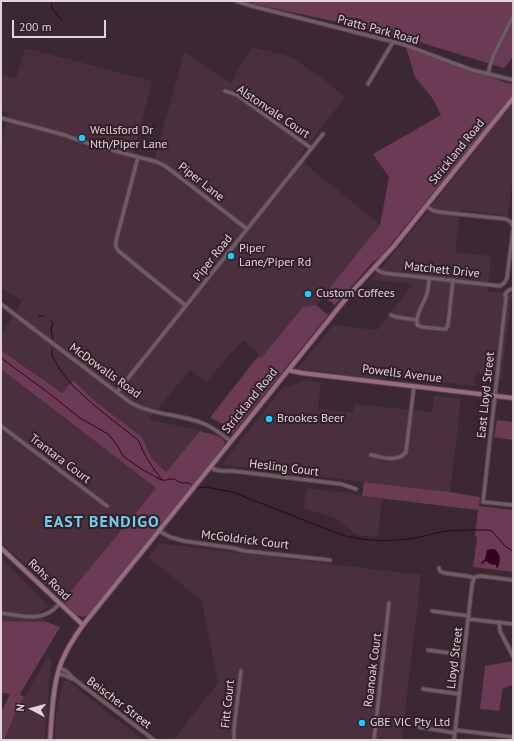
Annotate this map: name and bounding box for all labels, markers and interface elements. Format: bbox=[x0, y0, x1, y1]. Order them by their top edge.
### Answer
scale bar bbox=[14, 12, 108, 38]
street label: Pratts Park Road bbox=[336, 12, 420, 48]
text: 200 m bbox=[19, 19, 52, 34]
street label: Alstonvale Court bbox=[234, 82, 312, 142]
street label: Strickland Road bbox=[426, 116, 488, 188]
place label: Wellsford Dr Nth/Piper Lane bbox=[90, 124, 167, 152]
marker: Wellsford Dr Nth/Piper Lane bbox=[77, 133, 87, 143]
street label: Piper Lane bbox=[175, 160, 227, 204]
street label: Piper Road bbox=[190, 232, 236, 284]
place label: Piper Lane/Piper Rd bbox=[239, 242, 311, 270]
marker: Piper Lane/Piper Rd bbox=[226, 251, 236, 261]
street label: Matchett Drive bbox=[404, 259, 480, 281]
place label: Custom Coffees bbox=[316, 287, 395, 301]
marker: Custom Coffees bbox=[303, 289, 313, 299]
street label: McDowalls Road bbox=[67, 340, 143, 402]
street label: East Lloyd Street bbox=[474, 351, 498, 439]
street label: Powells Avenue bbox=[361, 362, 443, 386]
street label: Strickland Road bbox=[219, 365, 281, 437]
place label: Brookes Beer bbox=[277, 412, 344, 426]
marker: Brookes Beer bbox=[264, 414, 274, 424]
street label: Trantara Court bbox=[26, 431, 94, 487]
street label: Hesling Court bbox=[248, 457, 320, 479]
district label: EAST BENDIGO bbox=[44, 512, 160, 532]
street label: McGoldrick Court bbox=[200, 527, 290, 553]
street label: Rohs Road bbox=[25, 556, 73, 604]
street label: Lloyd Street bbox=[444, 626, 466, 690]
street label: Roanoak Court bbox=[361, 632, 385, 708]
street label: Beischer Street bbox=[84, 674, 154, 732]
street label: Fitt Court bbox=[218, 679, 238, 729]
north arrow bbox=[12, 689, 52, 729]
text: N bbox=[13, 703, 27, 712]
place label: GBE VIC Pty Ltd bbox=[370, 716, 450, 730]
marker: GBE VIC Pty Ltd bbox=[357, 718, 367, 728]

